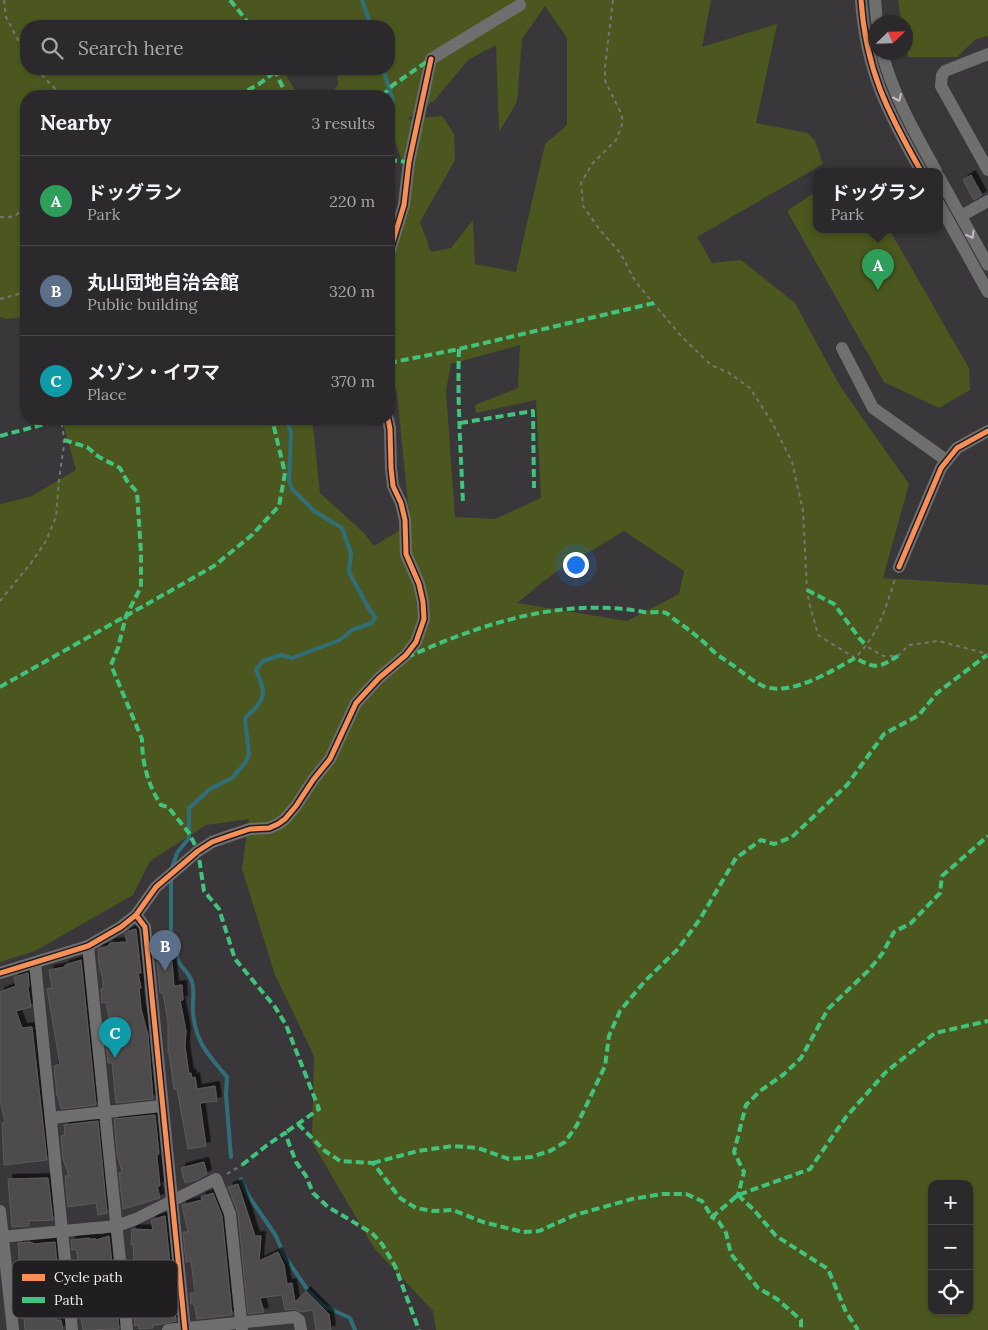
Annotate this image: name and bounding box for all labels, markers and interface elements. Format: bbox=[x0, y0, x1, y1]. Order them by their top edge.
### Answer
north arrow bbox=[868, 15, 913, 60]
search box bbox=[20, 20, 395, 75]
icon: search bbox=[38, 34, 66, 62]
text: Search here bbox=[78, 36, 184, 60]
one-way arrow bbox=[892, 93, 903, 102]
text: Nearby bbox=[40, 109, 111, 136]
text: 3 results bbox=[311, 113, 375, 133]
popup bbox=[813, 168, 943, 233]
text: ドッグラン bbox=[87, 180, 182, 204]
text: ドッグラン bbox=[830, 180, 926, 204]
text: A bbox=[51, 191, 61, 211]
text: 220 m bbox=[329, 191, 375, 211]
text: Park bbox=[87, 204, 120, 224]
text: Park bbox=[830, 204, 864, 224]
one-way arrow bbox=[965, 229, 975, 238]
pin: A bbox=[862, 249, 894, 290]
text: 丸山団地自治会館 bbox=[87, 270, 239, 294]
text: B bbox=[51, 281, 61, 301]
text: 320 m bbox=[329, 281, 375, 301]
text: Public building bbox=[87, 294, 197, 314]
text: メゾン・イワマ bbox=[87, 360, 220, 384]
text: C bbox=[50, 371, 62, 391]
text: 370 m bbox=[331, 371, 375, 391]
text: Place bbox=[87, 384, 126, 404]
your location bbox=[563, 552, 589, 578]
pin: B bbox=[149, 930, 181, 971]
pin: C bbox=[99, 1017, 131, 1058]
map controls bbox=[928, 1180, 973, 1315]
button: + bbox=[928, 1180, 973, 1225]
button: − bbox=[928, 1225, 973, 1270]
legend bbox=[12, 1260, 178, 1318]
text: Cycle path bbox=[54, 1268, 123, 1286]
button: locate bbox=[928, 1270, 973, 1315]
text: Path bbox=[54, 1291, 83, 1309]

